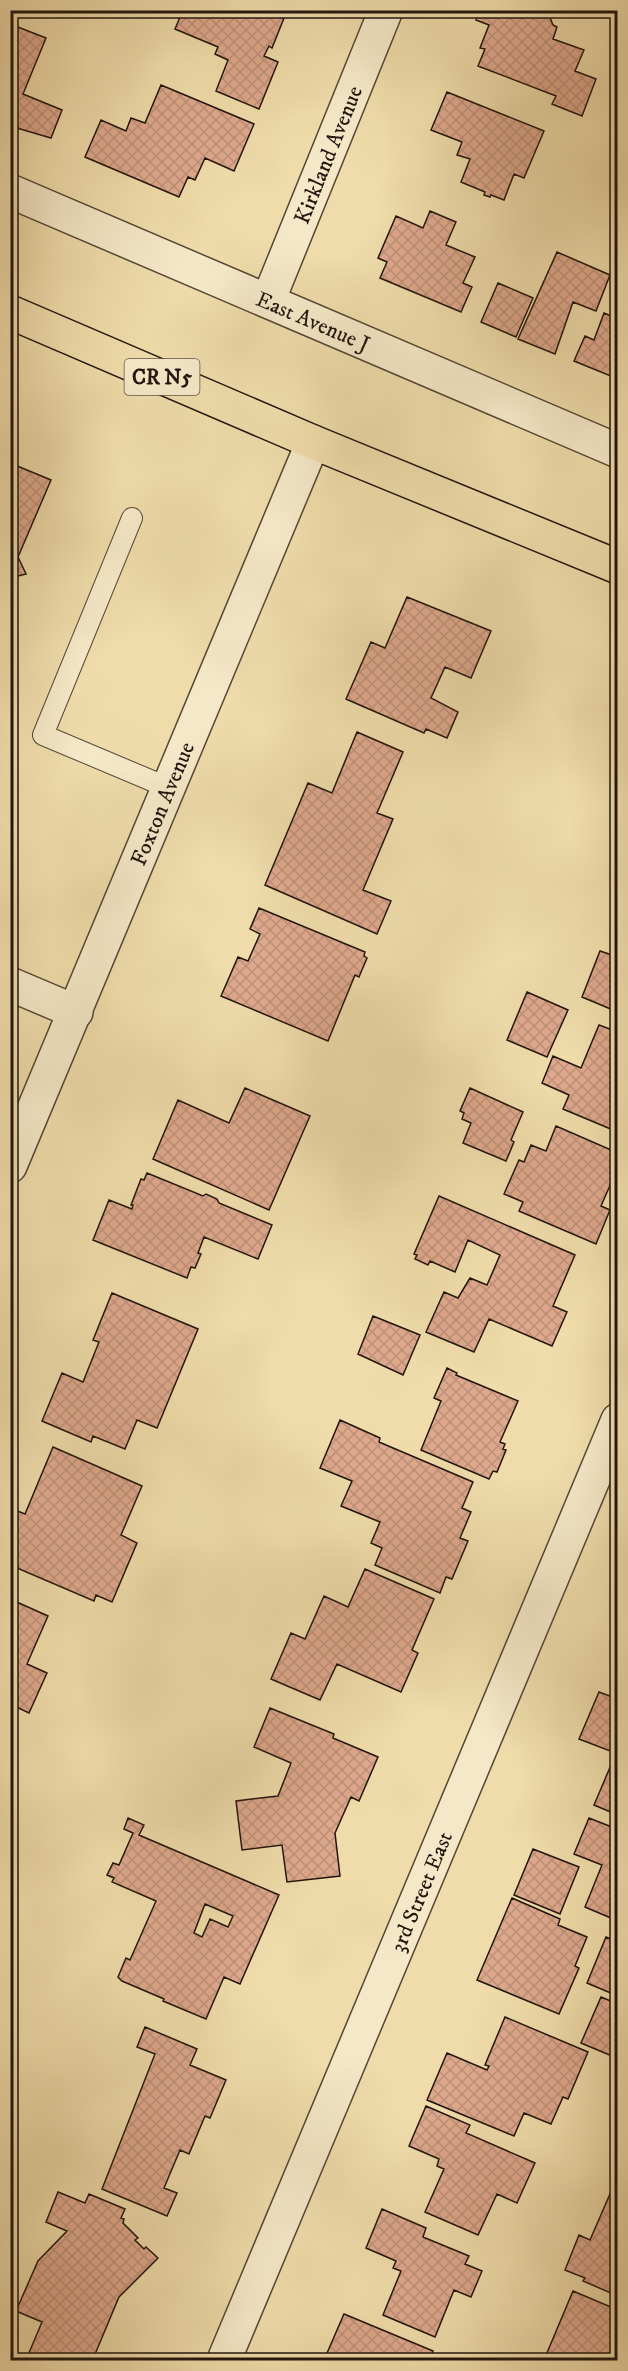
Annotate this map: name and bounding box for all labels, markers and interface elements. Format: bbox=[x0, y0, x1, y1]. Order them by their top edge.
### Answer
street label: Kirkland Avenue bbox=[289, 82, 369, 228]
street label: East Avenue J bbox=[252, 286, 374, 358]
road number: CR N5 bbox=[124, 359, 200, 395]
street label: Foxton Avenue bbox=[125, 738, 201, 870]
street label: 3rd Street East bbox=[385, 1828, 459, 1956]

